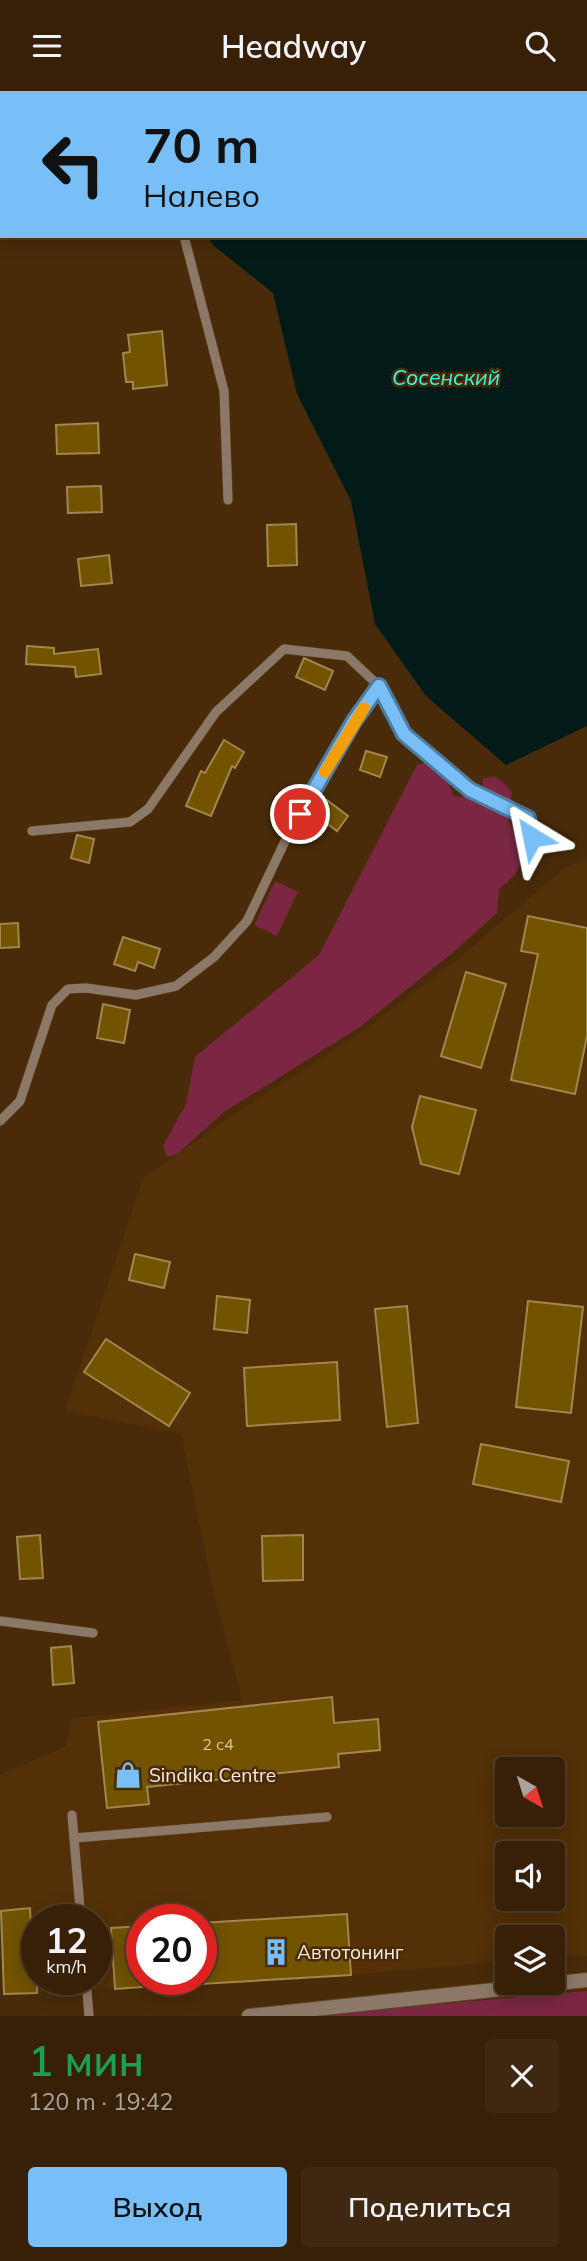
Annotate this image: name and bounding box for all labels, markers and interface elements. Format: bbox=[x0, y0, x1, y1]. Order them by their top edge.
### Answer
text: Headway bbox=[221, 26, 366, 66]
icon: menu bbox=[28, 27, 66, 65]
icon: search bbox=[521, 27, 559, 65]
text: 70 m bbox=[143, 114, 259, 175]
icon: left bbox=[28, 119, 119, 210]
text: Налево bbox=[143, 175, 260, 215]
water label: Сосенский bbox=[392, 364, 500, 390]
pin bbox=[270, 784, 330, 844]
icon: arrive bbox=[281, 795, 319, 833]
position arrow bbox=[495, 800, 569, 874]
house number: 2 с4 bbox=[202, 1734, 234, 1754]
north arrow bbox=[495, 1757, 565, 1827]
map controls bbox=[495, 1757, 565, 1995]
shop icon: Sindika Centre bbox=[113, 1760, 143, 1790]
place label: Sindika Centre bbox=[149, 1763, 276, 1787]
button: sound bbox=[495, 1841, 565, 1911]
speed limit sign: 20 bbox=[126, 1904, 217, 1995]
text: 12 bbox=[45, 1918, 88, 1962]
button: layers bbox=[495, 1925, 565, 1995]
building icon: Автотонинг bbox=[261, 1937, 291, 1967]
place label: Автотонинг bbox=[297, 1940, 404, 1964]
text: km/h bbox=[46, 1955, 87, 1978]
text: 1 мин bbox=[28, 2034, 144, 2087]
button: close bbox=[485, 2039, 559, 2113]
text: 120 m · 19:42 bbox=[28, 2087, 173, 2116]
button: Выход bbox=[28, 2167, 287, 2247]
button: Поделиться bbox=[301, 2167, 559, 2247]

